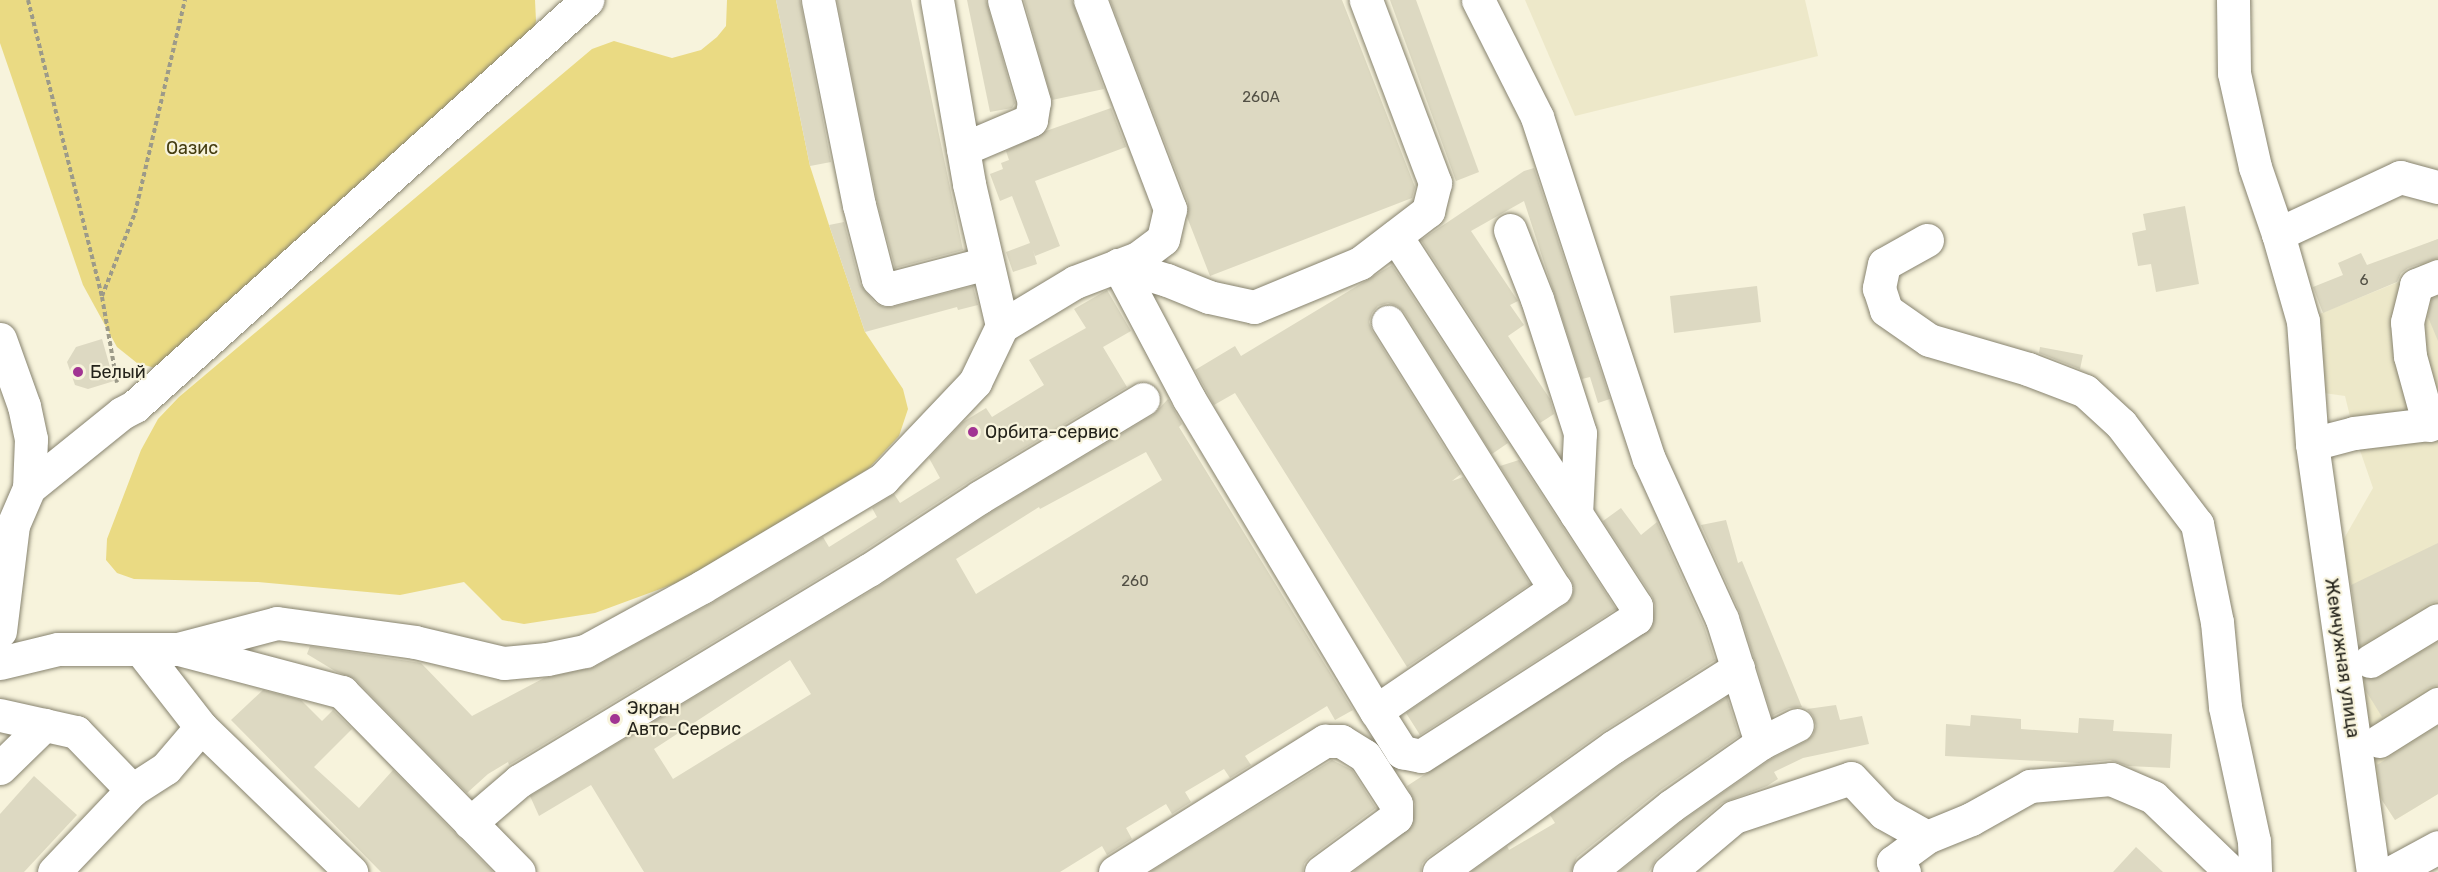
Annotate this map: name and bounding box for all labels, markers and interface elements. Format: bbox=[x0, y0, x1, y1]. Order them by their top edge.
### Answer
house number: 260А bbox=[1242, 89, 1280, 107]
park label: Оазис bbox=[166, 137, 218, 159]
house number: 6 bbox=[2359, 272, 2369, 290]
place label: Белый bbox=[90, 361, 146, 383]
marker: Белый bbox=[71, 365, 85, 379]
place label: Орбита-сервис bbox=[985, 421, 1119, 443]
marker: Орбита-сервис bbox=[966, 425, 980, 439]
house number: 260 bbox=[1121, 573, 1149, 591]
street label: Жемчужная улица bbox=[2320, 577, 2364, 739]
place label: Экран Авто-Сервис bbox=[627, 698, 741, 740]
marker: Экран Авто-Сервис bbox=[608, 712, 622, 726]

